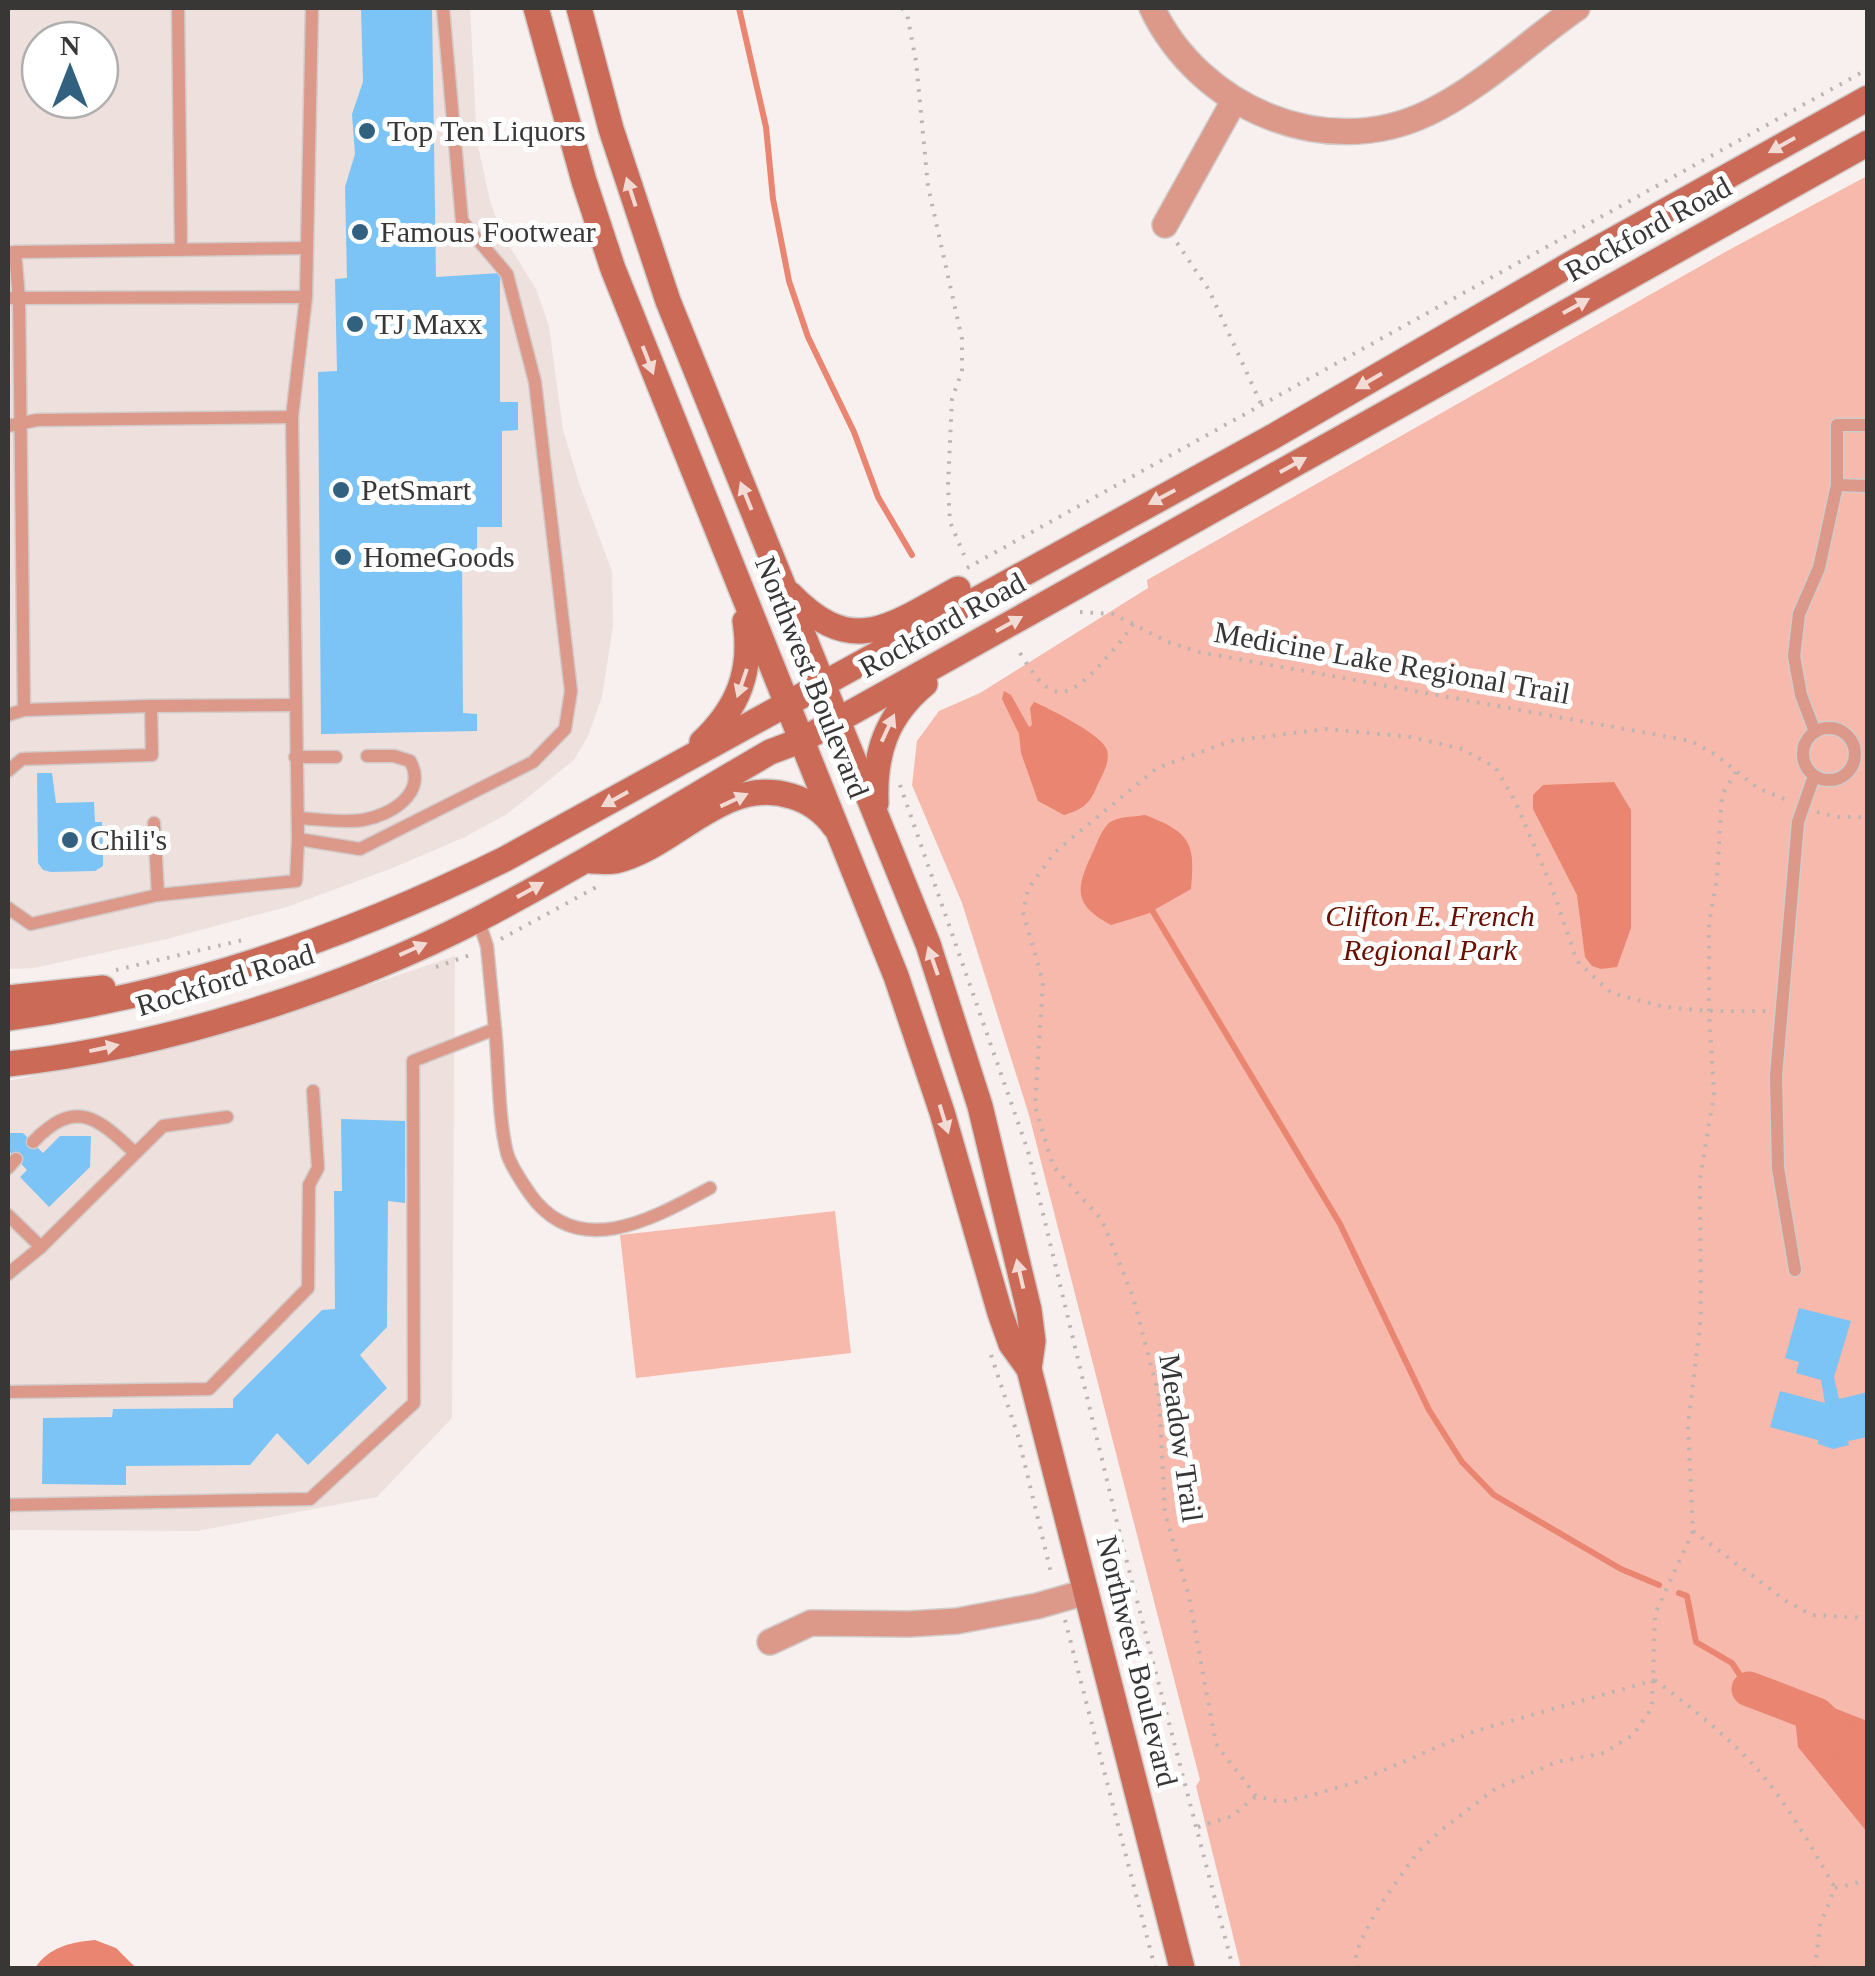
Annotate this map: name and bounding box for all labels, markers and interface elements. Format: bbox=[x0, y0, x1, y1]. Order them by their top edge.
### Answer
north arrow bbox=[20, 20, 120, 120]
text: N bbox=[60, 30, 80, 61]
place label: Top Ten Liquors bbox=[387, 114, 586, 147]
marker: Top Ten Liquors bbox=[356, 120, 378, 142]
one-way arrow bbox=[1768, 137, 1797, 154]
street label: Rockford Road bbox=[1559, 169, 1736, 288]
one-way arrow bbox=[622, 177, 637, 207]
place label: Famous Footwear bbox=[380, 215, 596, 248]
marker: Famous Footwear bbox=[349, 221, 371, 243]
one-way arrow bbox=[1562, 298, 1590, 316]
place label: TJ Maxx bbox=[375, 307, 483, 340]
marker: TJ Maxx bbox=[344, 313, 366, 335]
one-way arrow bbox=[640, 346, 656, 376]
one-way arrow bbox=[1355, 372, 1383, 389]
one-way arrow bbox=[1278, 457, 1307, 474]
place label: PetSmart bbox=[361, 473, 472, 506]
marker: PetSmart bbox=[330, 479, 352, 501]
one-way arrow bbox=[738, 480, 754, 510]
one-way arrow bbox=[1147, 488, 1176, 505]
place label: HomeGoods bbox=[363, 540, 515, 573]
marker: HomeGoods bbox=[332, 546, 354, 568]
street label: Northwest Boulevard bbox=[749, 551, 876, 802]
street label: Rockford Road bbox=[853, 565, 1030, 684]
street label: Medicine Lake Regional Trail bbox=[1212, 615, 1573, 710]
one-way arrow bbox=[995, 616, 1023, 634]
one-way arrow bbox=[733, 668, 748, 698]
one-way arrow bbox=[880, 713, 897, 742]
one-way arrow bbox=[601, 790, 629, 808]
one-way arrow bbox=[720, 791, 749, 808]
place label: Chili's bbox=[90, 823, 167, 856]
marker: Chili's bbox=[59, 829, 81, 851]
one-way arrow bbox=[516, 882, 544, 900]
park label: Clifton E. French Regional Park bbox=[1325, 899, 1535, 966]
street label: Rockford Road bbox=[132, 937, 318, 1022]
one-way arrow bbox=[398, 941, 428, 957]
one-way arrow bbox=[925, 945, 940, 975]
one-way arrow bbox=[88, 1040, 119, 1055]
one-way arrow bbox=[937, 1105, 952, 1135]
one-way arrow bbox=[1012, 1258, 1027, 1289]
street label: Meadow Trail bbox=[1153, 1352, 1210, 1524]
street label: Northwest Boulevard bbox=[1090, 1532, 1185, 1790]

